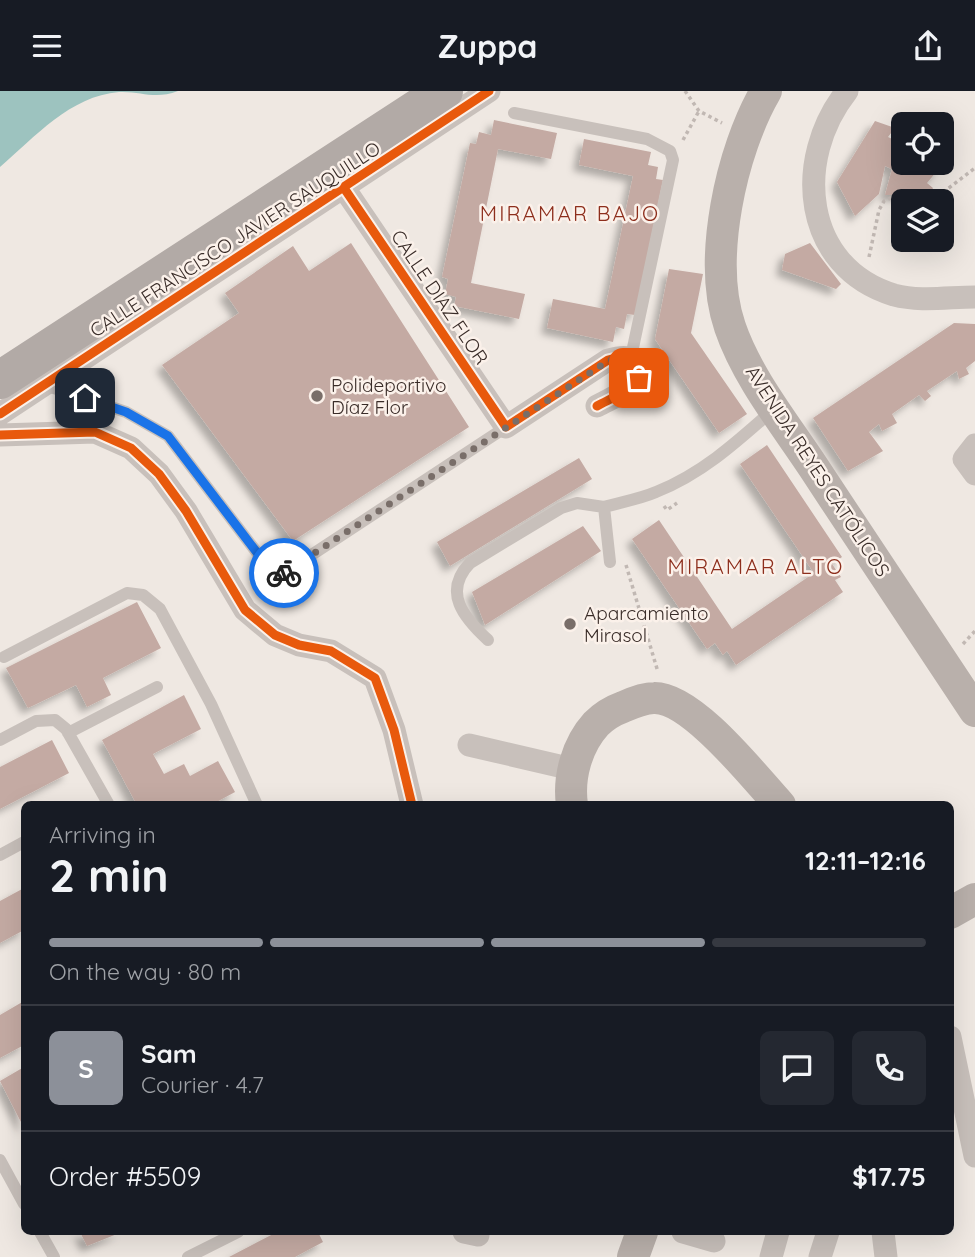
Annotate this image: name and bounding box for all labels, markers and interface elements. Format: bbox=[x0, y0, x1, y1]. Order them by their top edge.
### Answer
text: Zuppa bbox=[438, 26, 537, 66]
icon: menu bbox=[28, 27, 66, 65]
icon: share bbox=[909, 27, 947, 65]
map controls bbox=[891, 112, 954, 252]
button: locate bbox=[891, 112, 954, 175]
street label: CALLE FRANCISCO JAVIER SAUQUILLO bbox=[85, 136, 385, 342]
button: layers bbox=[891, 189, 954, 252]
district label: MIRAMAR BAJO bbox=[480, 200, 660, 226]
street label: CALLE DIAZ FLOR bbox=[386, 225, 494, 369]
pin bbox=[609, 348, 669, 408]
icon: bag bbox=[620, 359, 658, 397]
street label: AVENIDA REYES CATÓLICOS bbox=[741, 361, 895, 581]
pin bbox=[55, 368, 115, 428]
place label: Polideportivo Díaz Flor bbox=[331, 373, 447, 419]
icon: home bbox=[66, 379, 104, 417]
marker: Polideportivo Díaz Flor bbox=[309, 388, 325, 404]
courier bbox=[249, 538, 319, 608]
district label: MIRAMAR ALTO bbox=[668, 553, 844, 579]
icon: bike bbox=[265, 554, 303, 592]
place label: Aparcamiento Mirasol bbox=[584, 601, 709, 647]
marker: Aparcamiento Mirasol bbox=[562, 616, 578, 632]
text: Arriving in bbox=[49, 820, 156, 849]
text: 12:11–12:16 bbox=[805, 844, 926, 877]
text: 2 min bbox=[49, 846, 169, 904]
text: On the way · 80 m bbox=[49, 957, 241, 986]
button: chat bbox=[760, 1031, 834, 1105]
button: phone bbox=[852, 1031, 926, 1105]
text: Sam bbox=[141, 1037, 197, 1070]
text: S bbox=[78, 1052, 94, 1085]
text: Courier · 4.7 bbox=[141, 1070, 264, 1099]
text: Order #5509 bbox=[49, 1160, 201, 1193]
text: $17.75 bbox=[852, 1160, 926, 1193]

